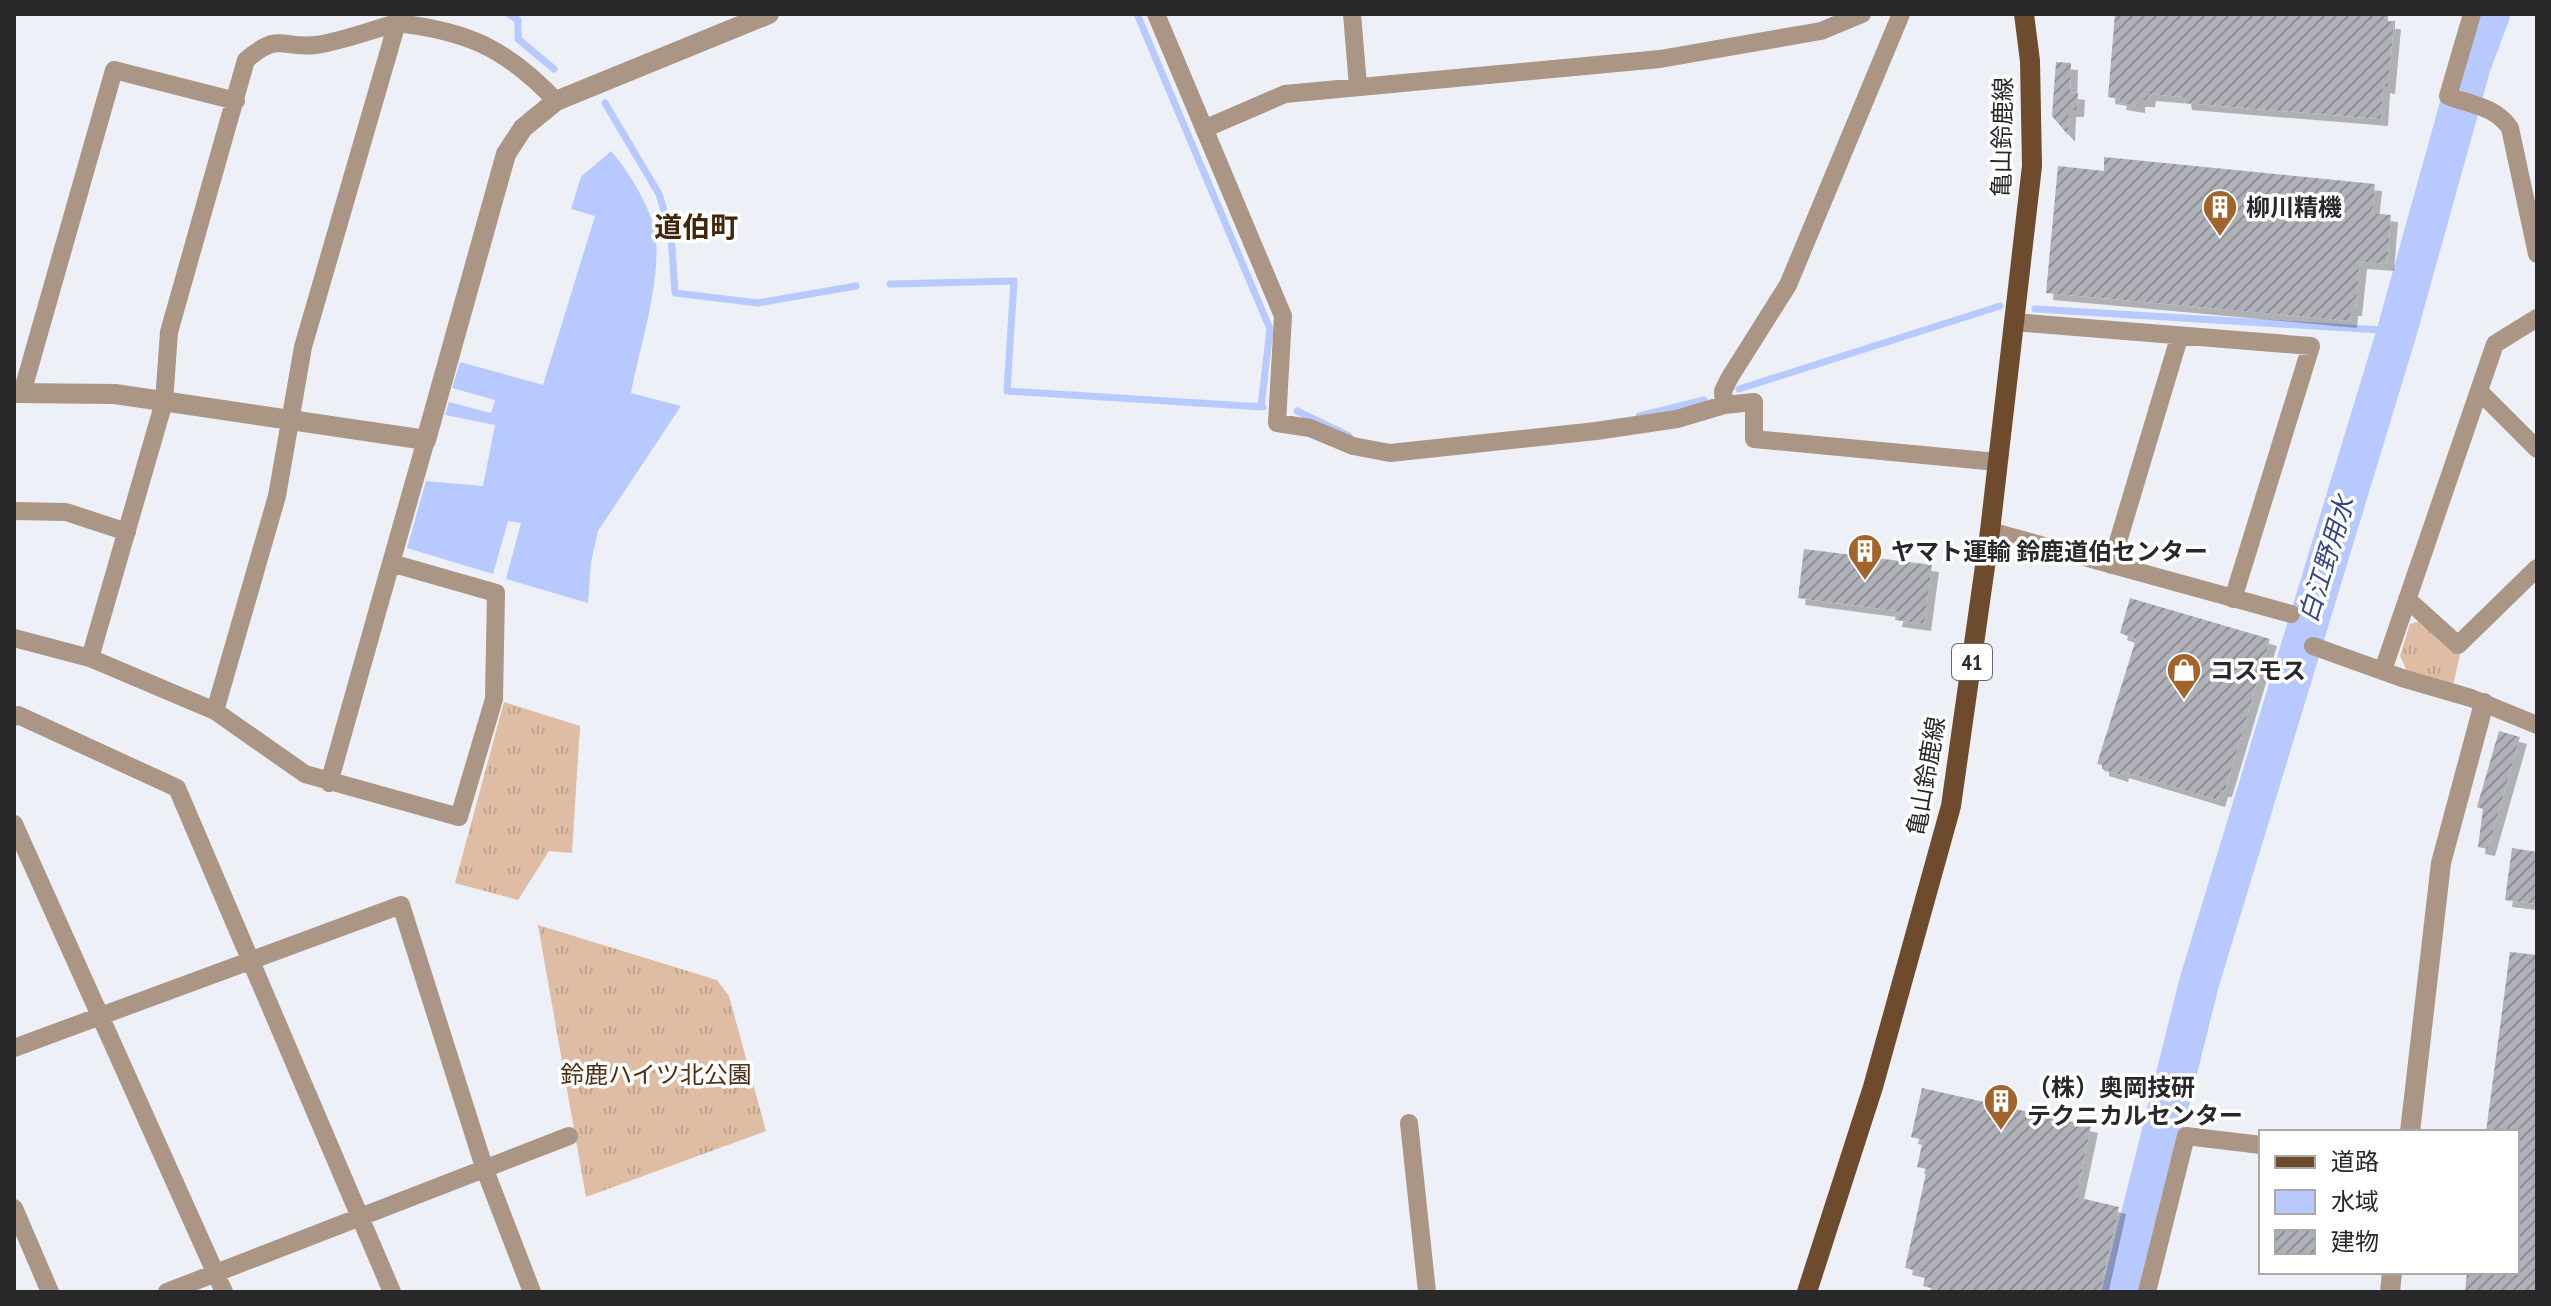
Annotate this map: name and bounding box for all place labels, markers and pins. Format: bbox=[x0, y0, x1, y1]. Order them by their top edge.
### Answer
building icon: 柳川精機 bbox=[2201, 188, 2239, 238]
place label: 柳川精機 bbox=[2246, 192, 2342, 223]
building icon: ヤマト運輸 鈴鹿道伯センター bbox=[1846, 532, 1884, 582]
place label: ヤマト運輸 鈴鹿道伯センター bbox=[1891, 536, 2208, 567]
shop icon: コスモス bbox=[2165, 651, 2203, 701]
place label: コスモス bbox=[2210, 655, 2306, 686]
place label: （株）奥岡技研 テクニカルセンター bbox=[2027, 1072, 2243, 1131]
building icon: （株）奥岡技研 テクニカルセンター bbox=[1982, 1082, 2020, 1132]

